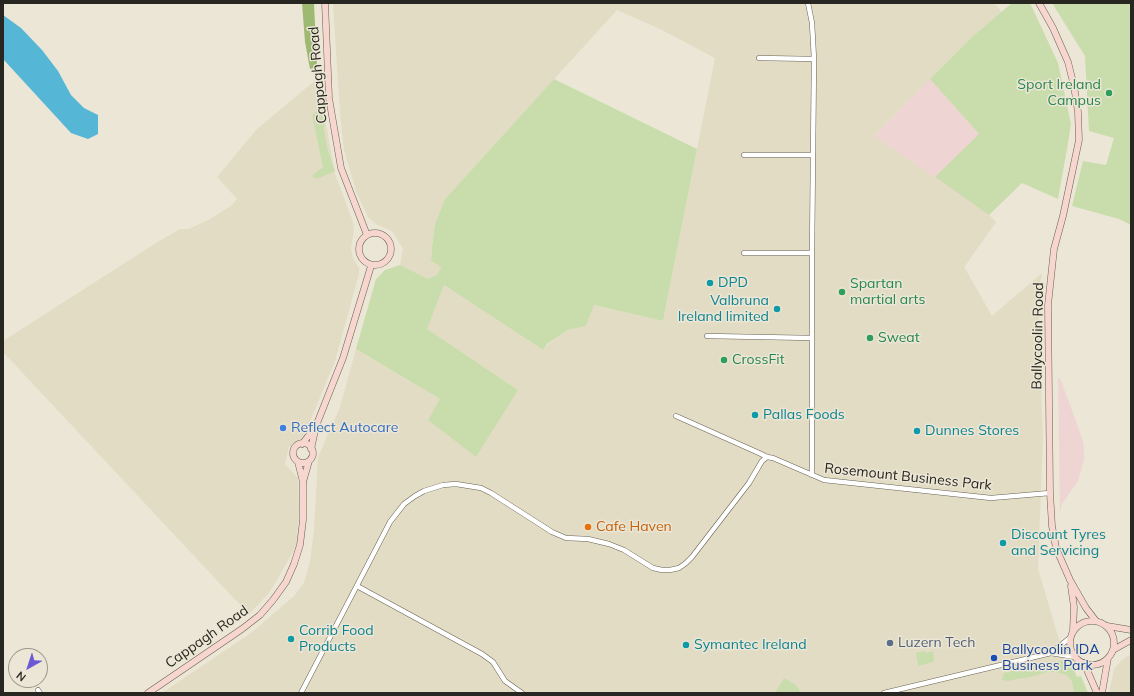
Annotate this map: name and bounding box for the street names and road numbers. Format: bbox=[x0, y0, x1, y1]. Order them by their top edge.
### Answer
street label: Cappagh Road bbox=[305, 26, 331, 124]
street label: Ballycoolin Road bbox=[1029, 282, 1047, 390]
street label: Rosemount Business Park bbox=[824, 460, 992, 494]
street label: Cappagh Road bbox=[162, 602, 252, 672]

